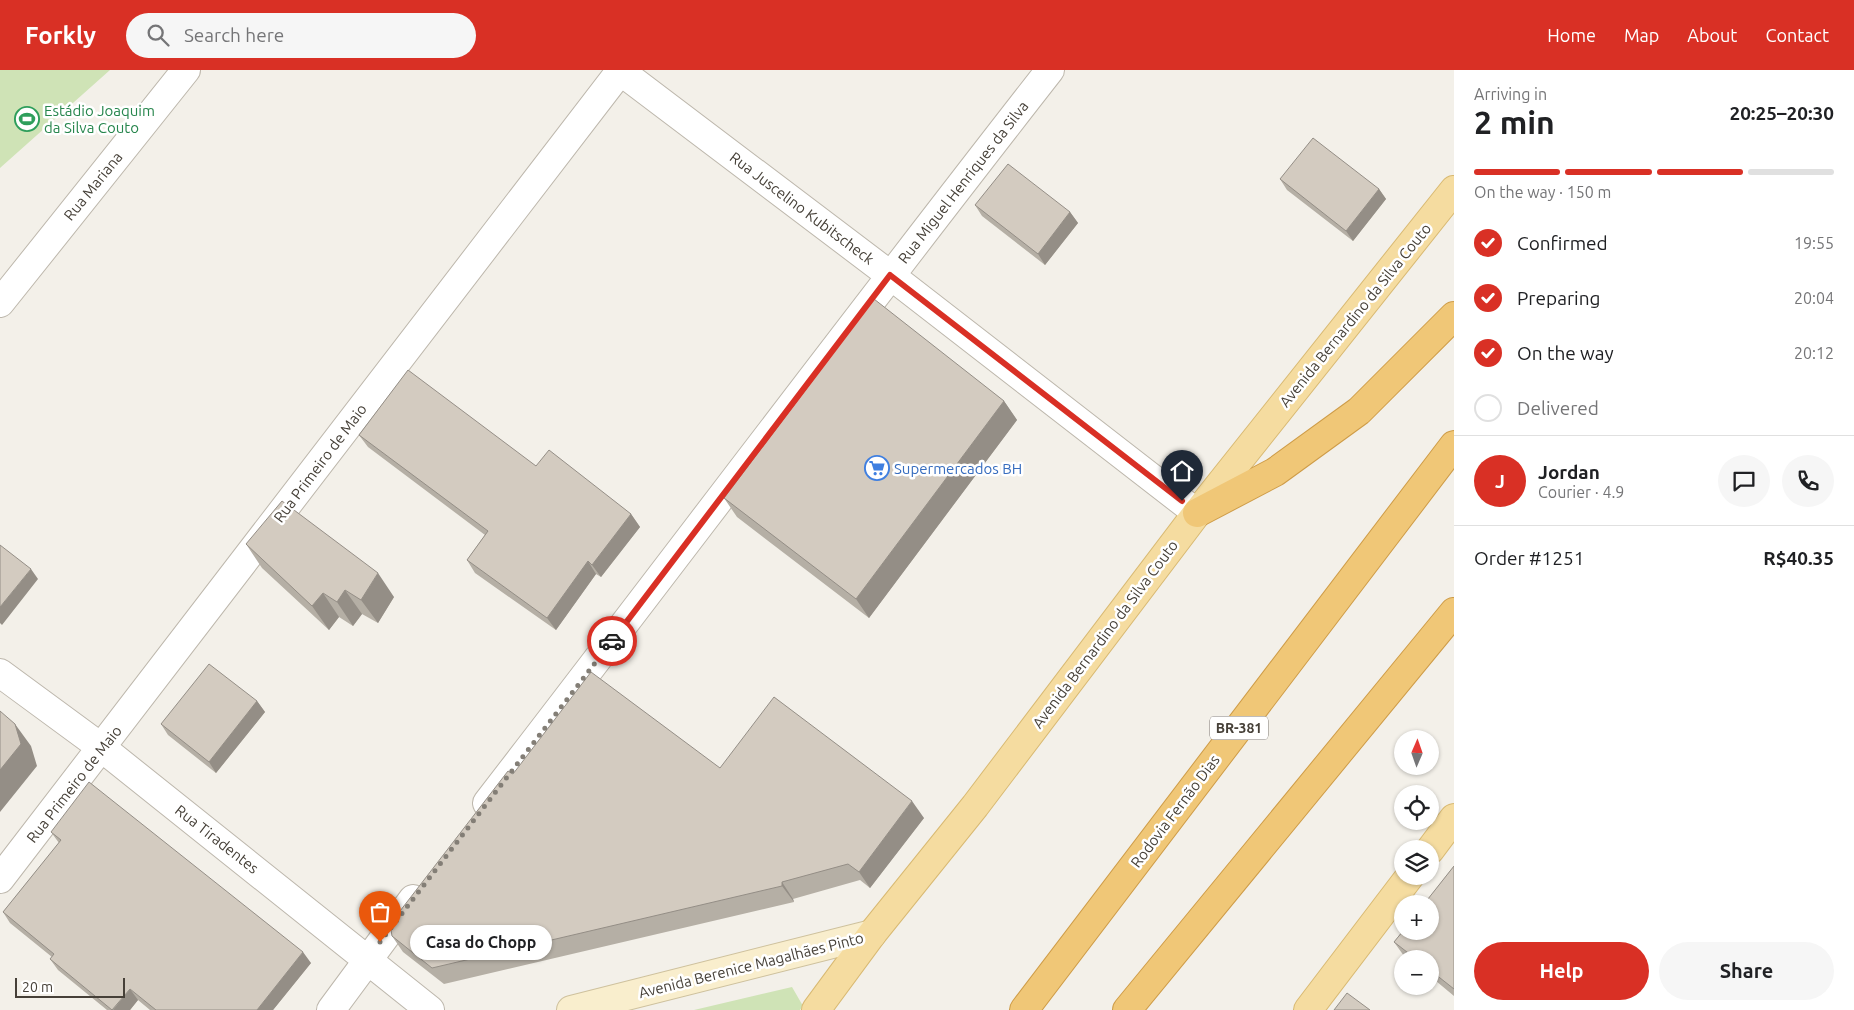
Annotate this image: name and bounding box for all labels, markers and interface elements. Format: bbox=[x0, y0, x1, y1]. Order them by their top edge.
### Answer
search box bbox=[126, 13, 476, 58]
icon: search bbox=[144, 21, 172, 49]
text: Forkly bbox=[25, 22, 96, 49]
text: Search here bbox=[184, 24, 284, 46]
text: Home bbox=[1547, 25, 1596, 45]
text: Map bbox=[1624, 25, 1659, 45]
text: About bbox=[1687, 25, 1737, 45]
text: Contact bbox=[1765, 25, 1829, 45]
text: Arriving in bbox=[1474, 85, 1547, 103]
street label: Rua Miguel Henriques da Silva bbox=[894, 98, 1032, 266]
place label: Estádio Joaquim da Silva Couto bbox=[44, 102, 155, 136]
text: 20:25–20:30 bbox=[1729, 102, 1834, 124]
text: 2 min bbox=[1474, 104, 1555, 140]
sports icon: Estádio Joaquim da Silva Couto bbox=[14, 106, 40, 132]
street label: Rua Mariana bbox=[60, 148, 126, 224]
street label: Rua Juscelino Kubitscheck bbox=[727, 148, 878, 268]
text: On the way · 150 m bbox=[1474, 183, 1611, 201]
street label: Avenida Bernardino da Silva Couto bbox=[1276, 220, 1434, 410]
icon: check bbox=[1474, 229, 1502, 257]
text: Confirmed bbox=[1517, 232, 1608, 254]
text: 19:55 bbox=[1794, 234, 1834, 252]
icon: check bbox=[1474, 284, 1502, 312]
text: Preparing bbox=[1517, 287, 1601, 309]
text: 20:04 bbox=[1794, 289, 1834, 307]
icon: check bbox=[1474, 339, 1502, 367]
text: On the way bbox=[1517, 342, 1614, 364]
text: 20:12 bbox=[1794, 344, 1834, 362]
text: Delivered bbox=[1517, 397, 1599, 419]
street label: Rua Primeiro de Maio bbox=[270, 400, 370, 526]
pin bbox=[1161, 450, 1203, 501]
supermarket icon: Supermercados BH bbox=[864, 455, 890, 481]
button: chat bbox=[1718, 455, 1770, 507]
button: phone bbox=[1782, 455, 1834, 507]
icon: home bbox=[1168, 457, 1196, 485]
place label: Supermercados BH bbox=[894, 460, 1022, 477]
text: Jordan bbox=[1538, 461, 1600, 483]
text: J bbox=[1495, 470, 1505, 492]
text: Courier · 4.9 bbox=[1538, 483, 1624, 501]
street label: Avenida Bernardino da Silva Couto bbox=[1029, 537, 1181, 731]
text: Order #1251 bbox=[1474, 547, 1584, 569]
text: R$40.35 bbox=[1763, 547, 1834, 569]
courier bbox=[587, 616, 637, 666]
icon: car bbox=[598, 627, 626, 655]
road number: BR-381 bbox=[1210, 716, 1268, 740]
street label: Rua Primeiro de Maio bbox=[23, 722, 125, 846]
north arrow bbox=[1394, 730, 1439, 775]
map controls bbox=[1394, 730, 1439, 995]
street label: Rodovia Fernão Dias bbox=[1127, 751, 1223, 871]
button: locate bbox=[1394, 785, 1439, 830]
street label: Rua Tiradentes bbox=[172, 801, 262, 877]
button: layers bbox=[1394, 840, 1439, 885]
pin bbox=[359, 891, 401, 942]
button: + bbox=[1394, 895, 1439, 940]
icon: bag bbox=[366, 898, 394, 926]
callout: Casa do Chopp bbox=[410, 924, 552, 960]
street label: Avenida Berenice Magalhães Pinto bbox=[637, 929, 865, 1001]
text: Casa do Chopp bbox=[426, 933, 536, 951]
button: Help bbox=[1474, 942, 1649, 1000]
button: Share bbox=[1659, 942, 1834, 1000]
button: − bbox=[1394, 950, 1439, 995]
scale bar bbox=[15, 975, 125, 998]
text: 20 m bbox=[22, 979, 53, 995]

